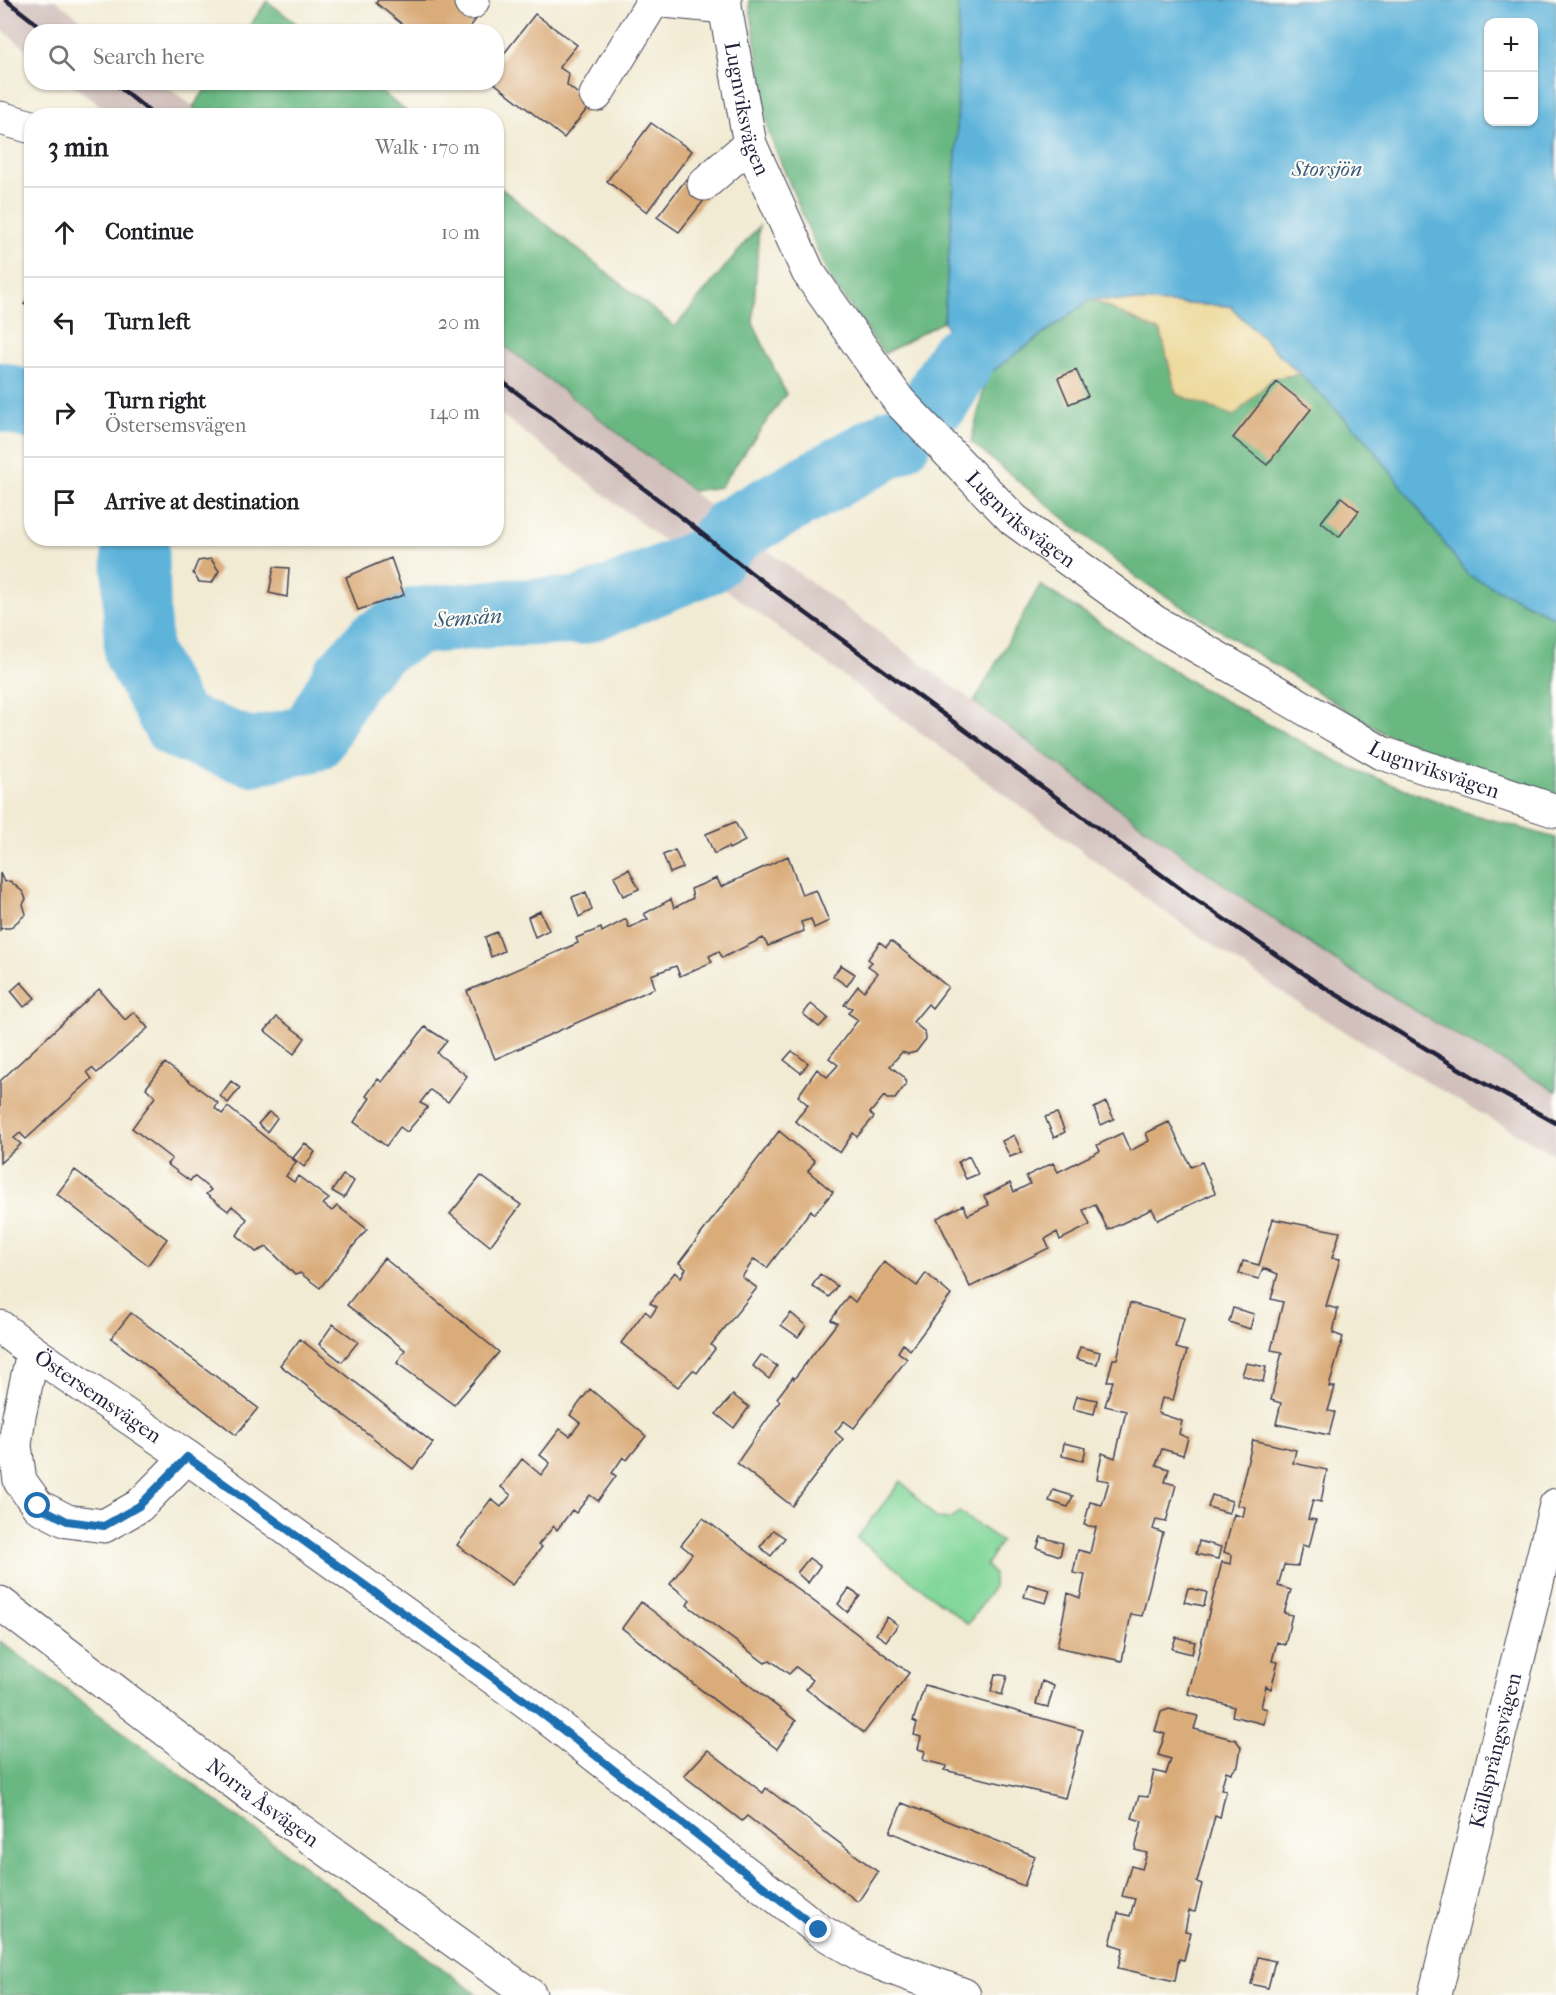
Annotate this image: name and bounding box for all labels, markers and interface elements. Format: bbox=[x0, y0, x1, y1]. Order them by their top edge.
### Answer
map controls bbox=[1484, 18, 1538, 126]
button: + bbox=[1484, 18, 1538, 72]
search box bbox=[24, 24, 504, 90]
street label: Lugnviksvägen bbox=[720, 40, 775, 179]
icon: search bbox=[45, 41, 78, 74]
text: Search here bbox=[93, 44, 205, 70]
button: − bbox=[1484, 72, 1538, 126]
text: 3 min bbox=[48, 132, 109, 163]
text: Walk · 170 m bbox=[375, 136, 480, 159]
water label: Storsjön bbox=[1291, 156, 1362, 182]
icon: ahead bbox=[48, 216, 81, 249]
text: Continue bbox=[105, 219, 194, 245]
text: 10 m bbox=[441, 221, 480, 244]
icon: left bbox=[48, 306, 81, 339]
text: Turn left bbox=[105, 309, 191, 335]
text: 20 m bbox=[438, 311, 480, 334]
text: Turn right bbox=[105, 388, 206, 414]
icon: right bbox=[48, 396, 81, 429]
text: 140 m bbox=[429, 401, 480, 424]
text: Östersemsvägen bbox=[105, 414, 246, 437]
street label: Lugnviksvägen bbox=[961, 466, 1080, 573]
icon: arrive bbox=[48, 486, 81, 519]
text: Arrive at destination bbox=[105, 489, 299, 515]
water label: Semsån bbox=[432, 603, 503, 633]
street label: Lugnviksvägen bbox=[1364, 736, 1503, 803]
street label: Östersemsvägen bbox=[30, 1345, 166, 1448]
route start bbox=[24, 1492, 50, 1518]
street label: Källsprångsvägen bbox=[1465, 1670, 1526, 1831]
street label: Norra Åsvägen bbox=[202, 1753, 324, 1852]
route end bbox=[805, 1916, 831, 1942]

